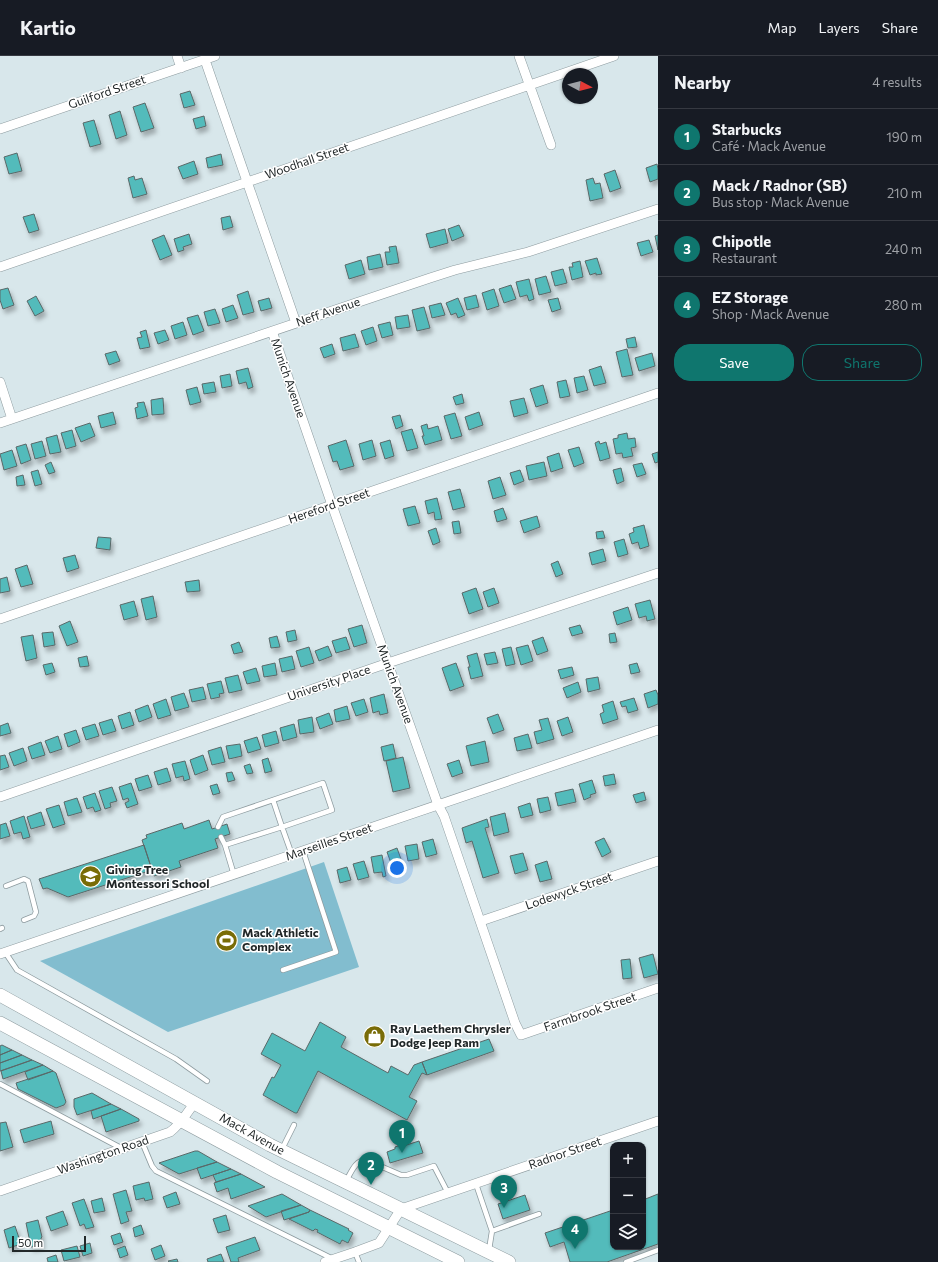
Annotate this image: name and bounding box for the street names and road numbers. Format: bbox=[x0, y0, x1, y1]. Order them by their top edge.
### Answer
street label: Guilford Street bbox=[66, 71, 147, 111]
street label: Woodhall Street bbox=[263, 139, 351, 181]
street label: Neff Avenue bbox=[294, 294, 362, 329]
street label: Munich Avenue bbox=[269, 336, 309, 419]
street label: Hereford Street bbox=[286, 484, 371, 526]
street label: Munich Avenue bbox=[375, 642, 417, 725]
street label: University Place bbox=[285, 661, 372, 703]
street label: Marseilles Street bbox=[283, 820, 374, 863]
street label: Lodewyck Street bbox=[523, 869, 614, 912]
street label: Farmbrook Street bbox=[542, 989, 638, 1033]
street label: Mack Avenue bbox=[217, 1109, 288, 1157]
street label: Washington Road bbox=[55, 1132, 150, 1176]
street label: Radnor Street bbox=[526, 1133, 603, 1171]

